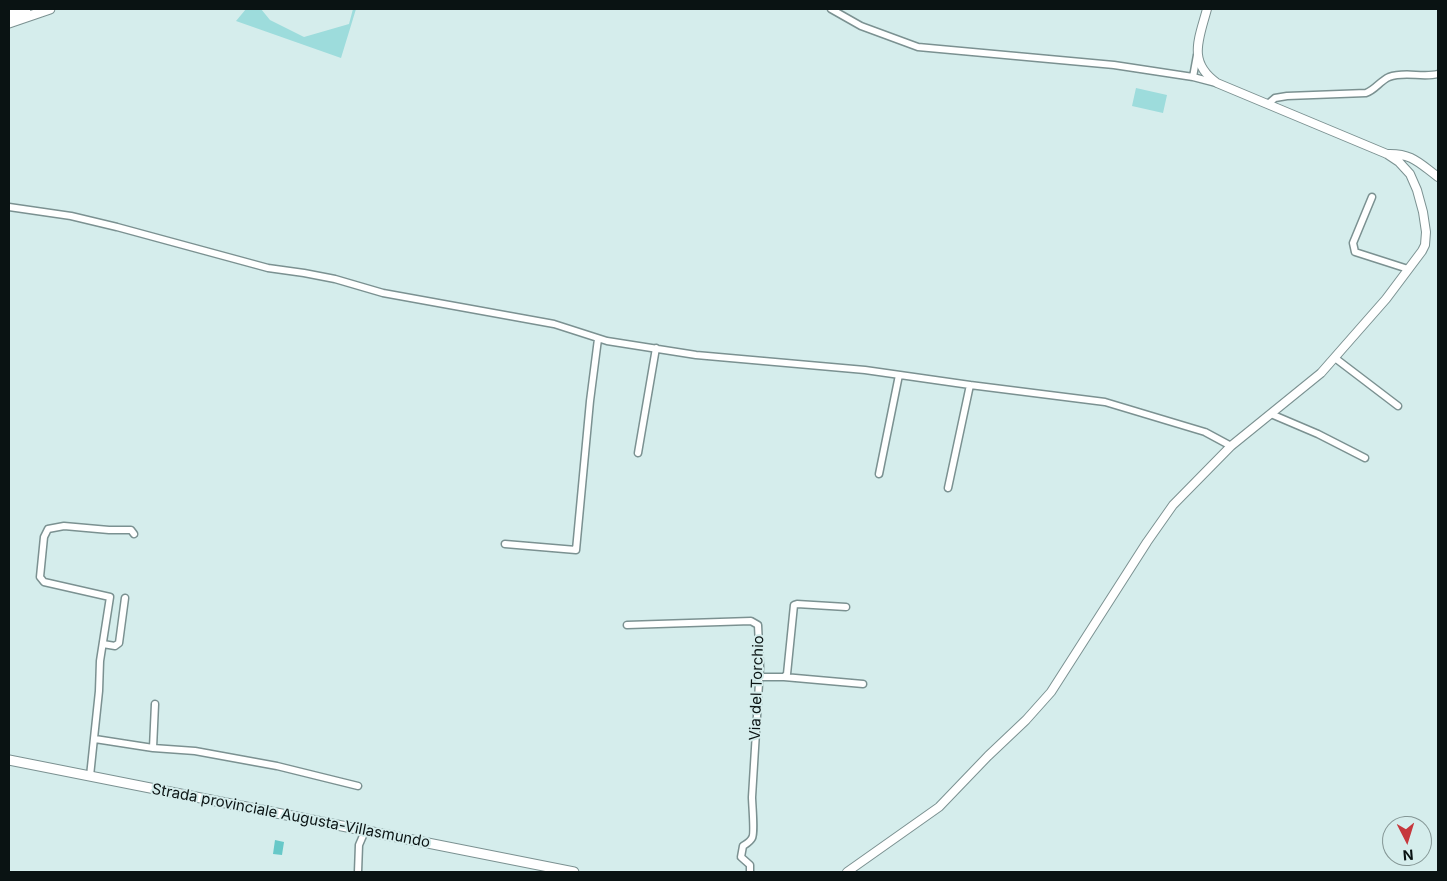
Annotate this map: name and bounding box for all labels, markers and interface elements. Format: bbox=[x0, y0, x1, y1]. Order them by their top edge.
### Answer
street label: Via del Torchio bbox=[746, 635, 768, 741]
street label: Strada provinciale Augusta-Villasmundo bbox=[150, 780, 432, 852]
north arrow bbox=[1382, 816, 1432, 866]
text: N bbox=[1402, 847, 1414, 864]

